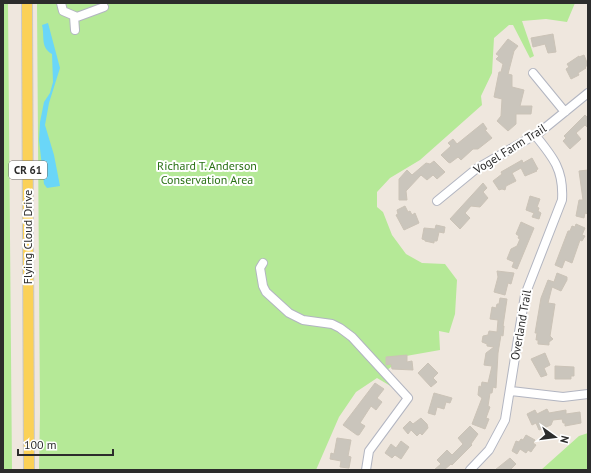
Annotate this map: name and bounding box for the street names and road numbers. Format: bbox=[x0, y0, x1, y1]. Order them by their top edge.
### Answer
street label: Vogel Farm Trail bbox=[470, 120, 549, 177]
road number: CR 61 bbox=[9, 161, 47, 179]
street label: Flying Cloud Drive bbox=[20, 190, 35, 284]
street label: Overland Trail bbox=[507, 288, 534, 361]

